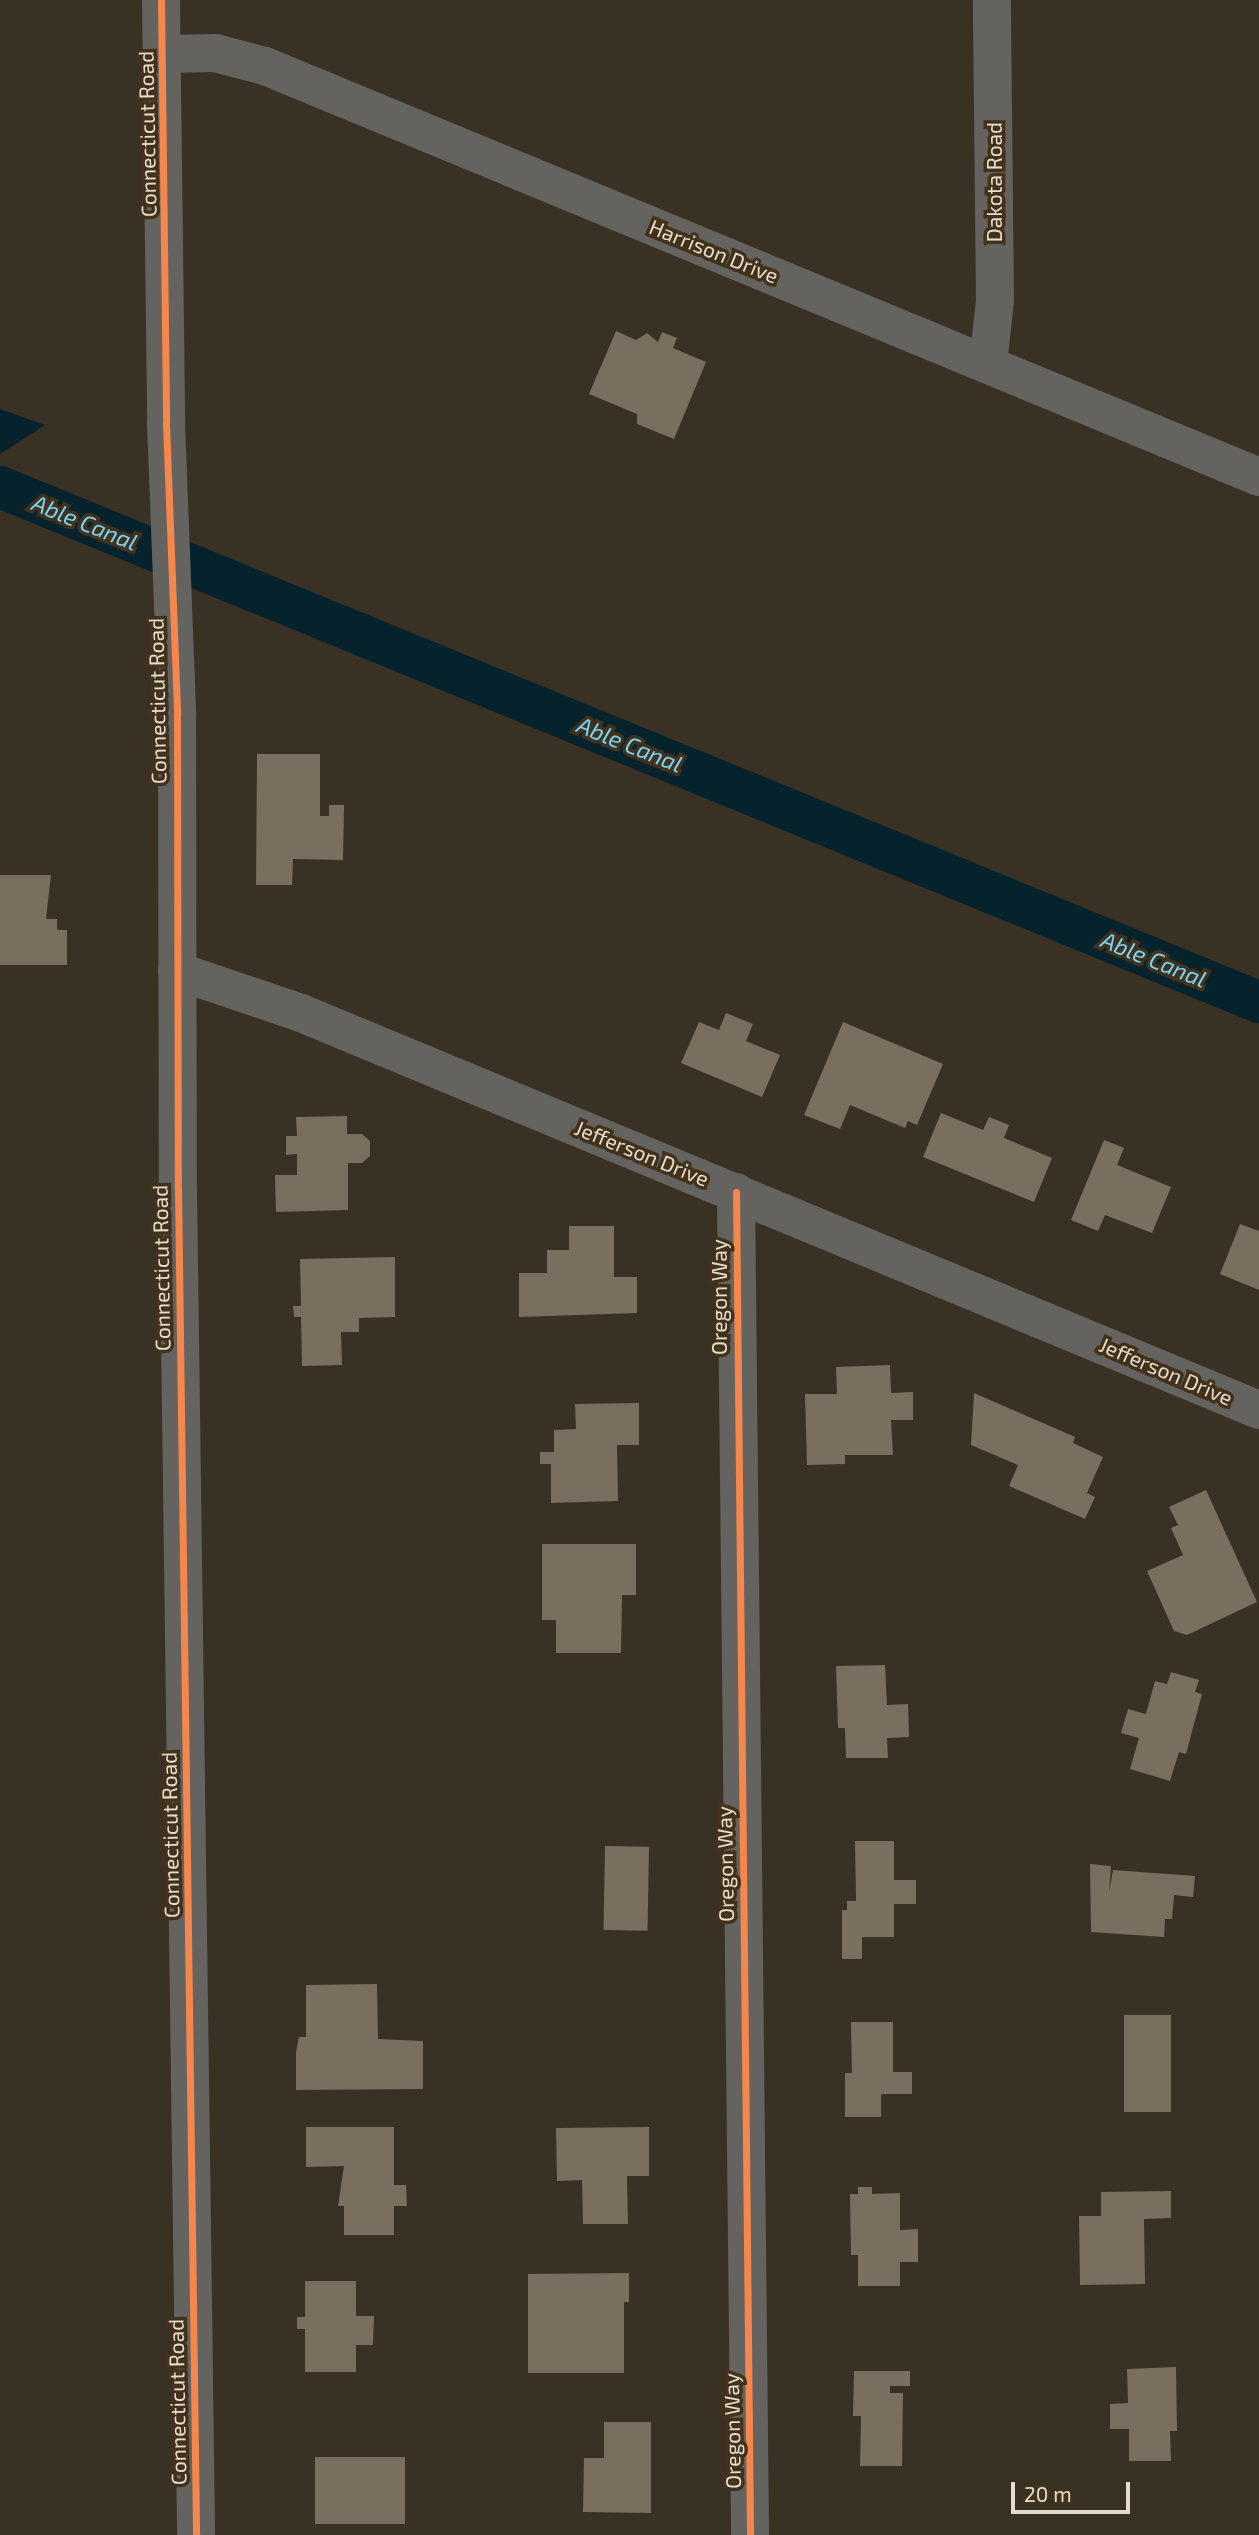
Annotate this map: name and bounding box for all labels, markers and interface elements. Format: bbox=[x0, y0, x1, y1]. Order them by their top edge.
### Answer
street label: Connecticut Road bbox=[133, 51, 161, 217]
street label: Dakota Road bbox=[981, 122, 1007, 242]
street label: Harrison Drive bbox=[646, 214, 782, 288]
water label: Able Canal bbox=[28, 488, 142, 556]
street label: Connecticut Road bbox=[143, 618, 171, 784]
water label: Able Canal bbox=[573, 710, 687, 778]
water label: Able Canal bbox=[1097, 925, 1211, 993]
street label: Jefferson Drive bbox=[571, 1115, 713, 1191]
street label: Connecticut Road bbox=[147, 1185, 175, 1351]
street label: Oregon Way bbox=[706, 1239, 732, 1355]
street label: Jefferson Drive bbox=[1096, 1332, 1236, 1410]
street label: Connecticut Road bbox=[156, 1752, 184, 1918]
street label: Oregon Way bbox=[711, 1806, 739, 1922]
street label: Connecticut Road bbox=[163, 2319, 191, 2485]
street label: Oregon Way bbox=[718, 2373, 746, 2489]
scale bar bbox=[1014, 2468, 1133, 2512]
text: 20 m bbox=[1024, 2481, 1072, 2506]

